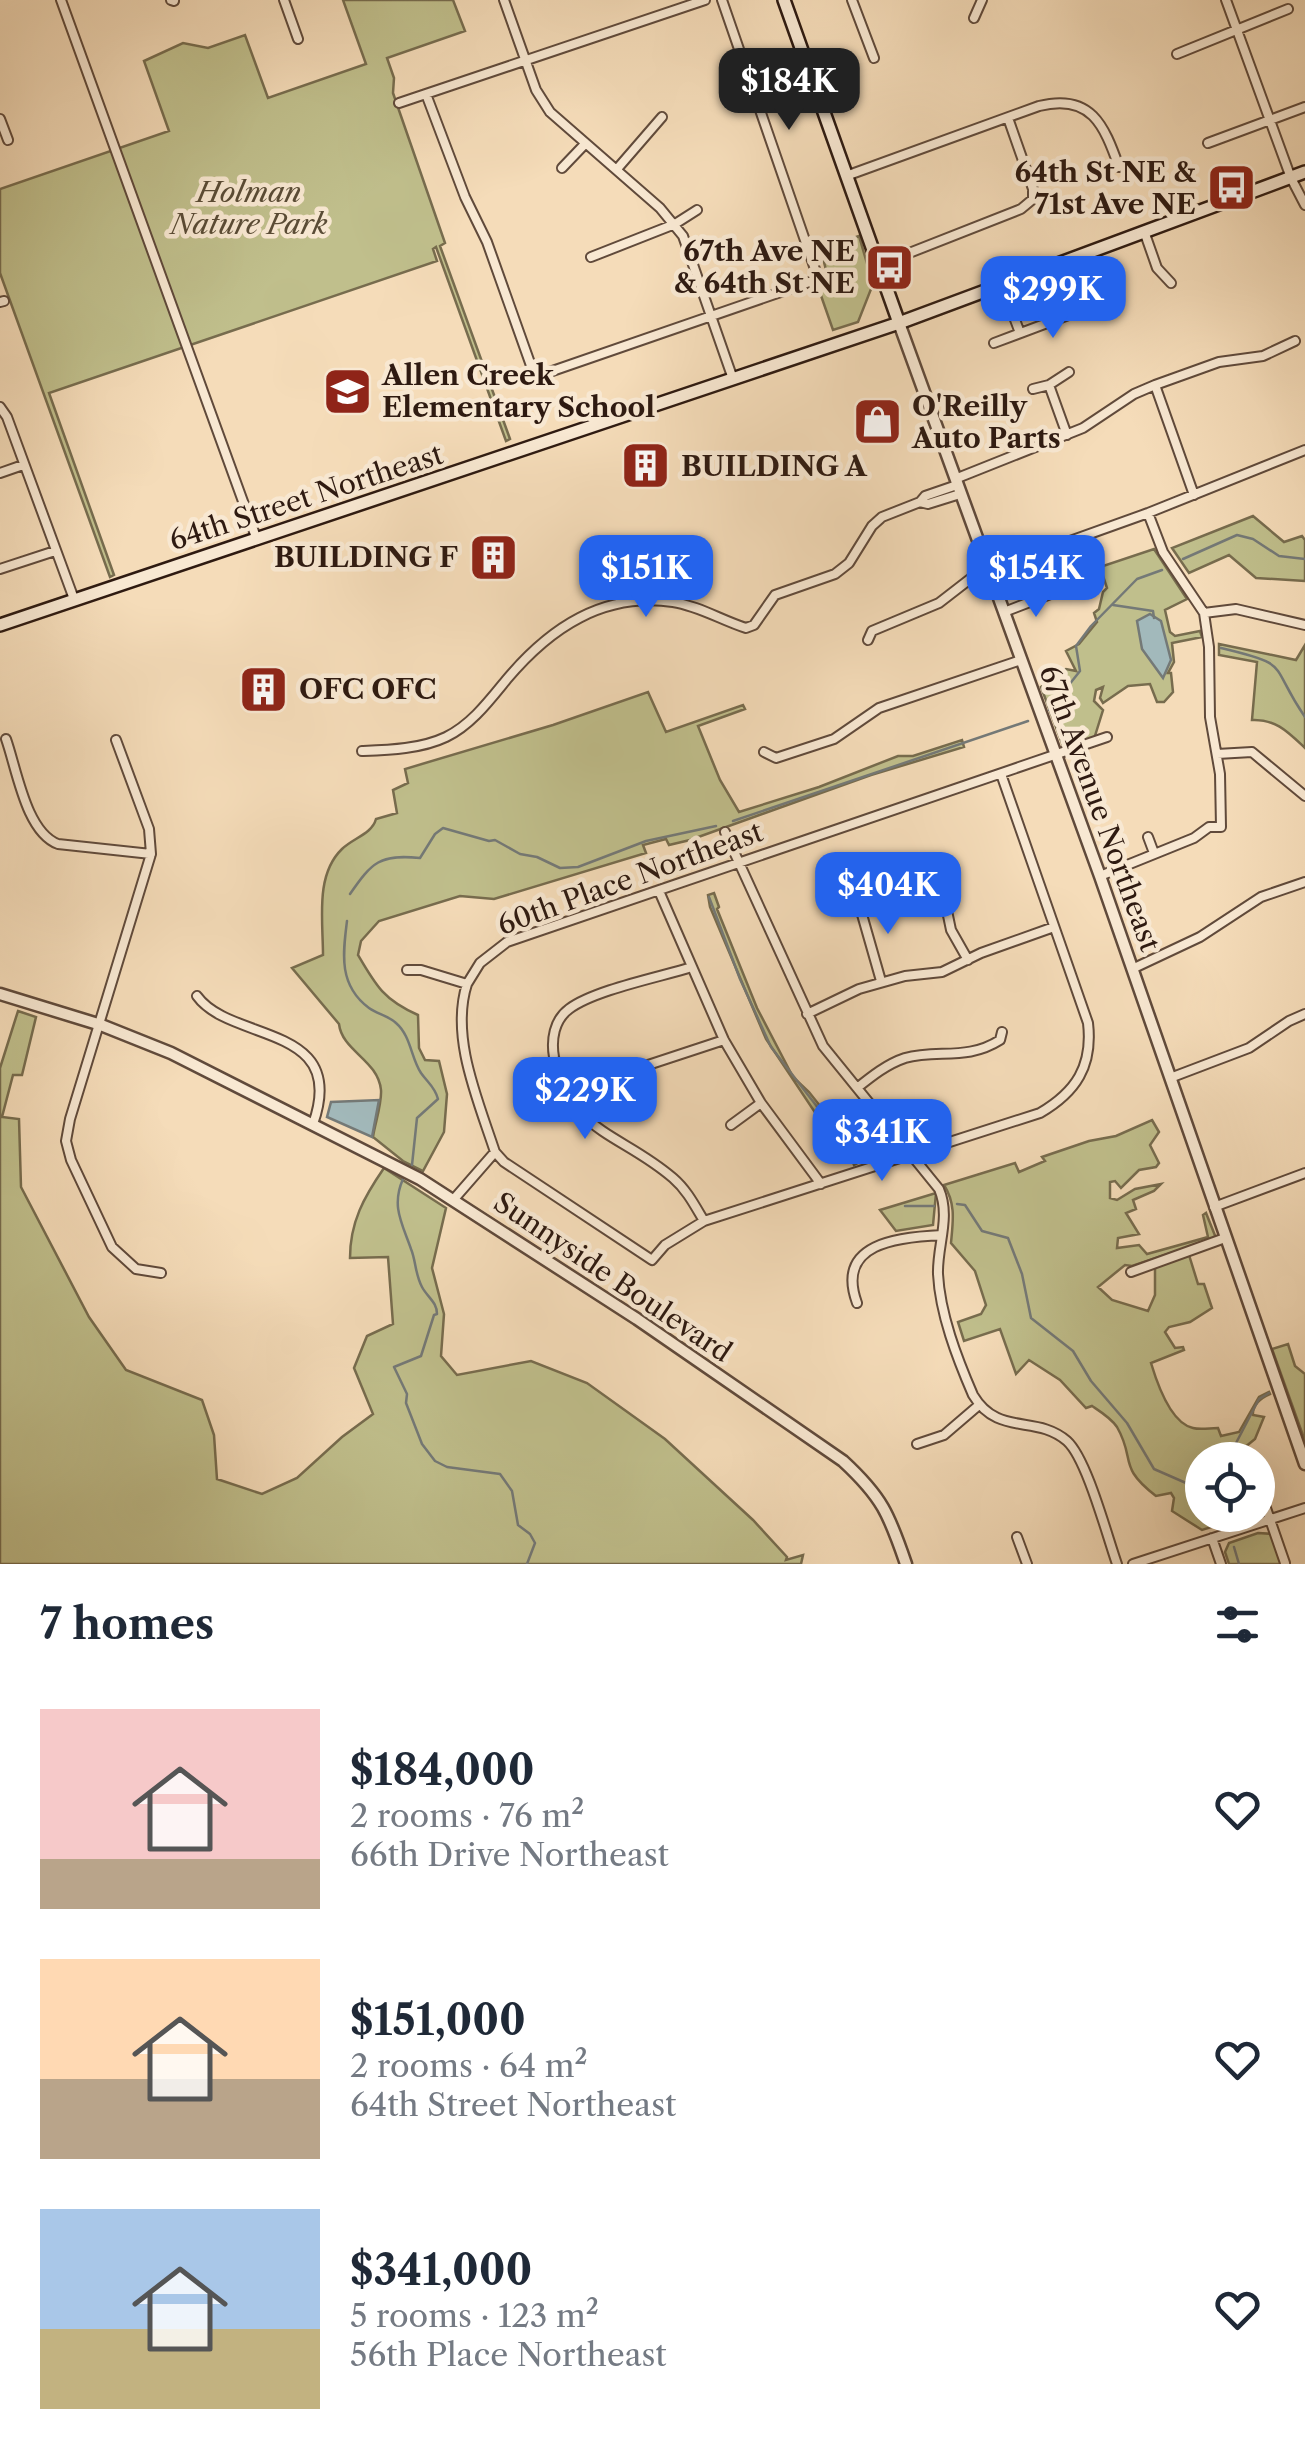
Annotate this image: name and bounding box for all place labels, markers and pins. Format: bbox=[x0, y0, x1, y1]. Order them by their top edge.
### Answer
pin: $184K bbox=[719, 48, 859, 133]
place label: 64th St NE & 71st Ave NE bbox=[1015, 155, 1197, 221]
bus stop icon: 64th St NE & 71st Ave NE bbox=[1205, 162, 1257, 214]
place label: 67th Ave NE & 64th St NE bbox=[674, 234, 855, 300]
bus stop icon: 67th Ave NE & 64th St NE bbox=[864, 241, 916, 293]
pin: $299K bbox=[983, 256, 1123, 341]
place label: Allen Creek Elementary School bbox=[381, 358, 655, 424]
school or university icon: Allen Creek Elementary School bbox=[321, 365, 373, 417]
place label: O'Reilly Auto Parts bbox=[911, 389, 1061, 455]
shop icon: O'Reilly Auto Parts bbox=[851, 396, 903, 448]
building icon: BUILDING A bbox=[620, 440, 672, 492]
place label: BUILDING A bbox=[681, 449, 868, 483]
building icon: BUILDING F bbox=[467, 531, 519, 583]
pin: $151K bbox=[576, 535, 716, 620]
pin: $154K bbox=[966, 535, 1106, 620]
place label: BUILDING F bbox=[274, 540, 458, 574]
building icon: OFC OFC bbox=[238, 663, 290, 715]
place label: OFC OFC bbox=[299, 672, 436, 706]
pin: $404K bbox=[818, 852, 958, 937]
pin: $229K bbox=[515, 1057, 655, 1142]
pin: $341K bbox=[812, 1099, 952, 1184]

